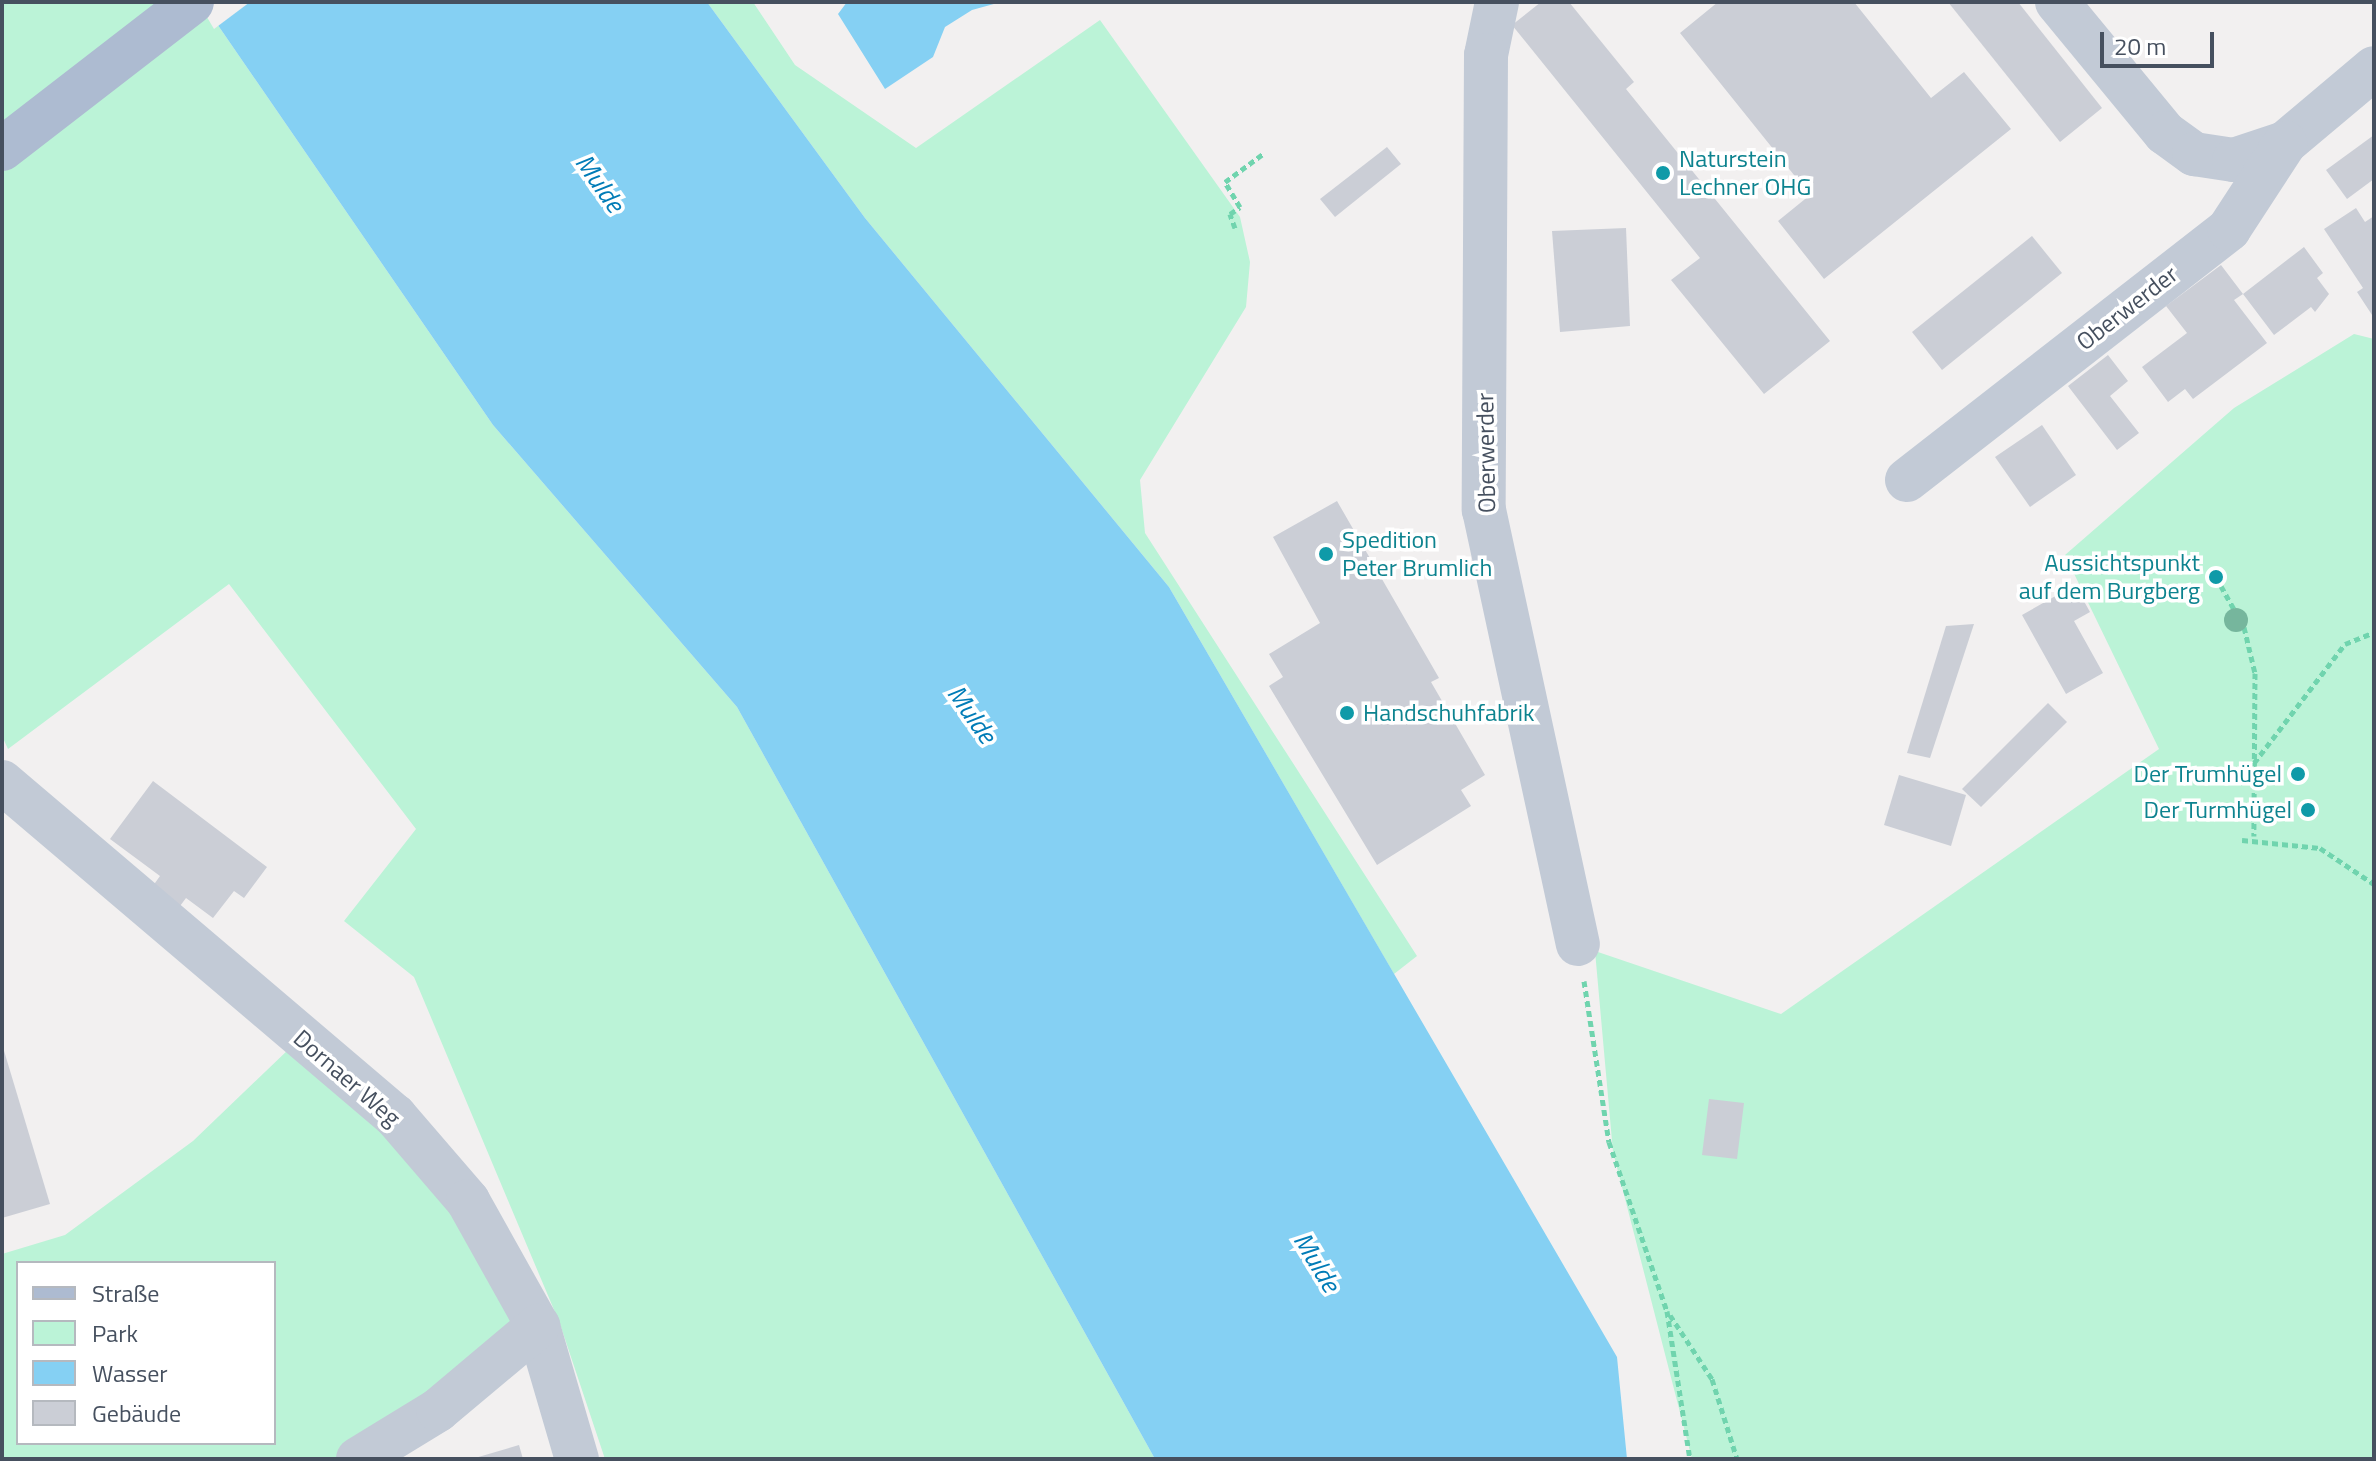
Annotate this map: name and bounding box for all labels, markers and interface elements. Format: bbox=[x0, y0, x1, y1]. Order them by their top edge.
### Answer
scale bar bbox=[2104, 16, 2218, 66]
text: 20 m bbox=[2114, 28, 2166, 64]
place label: Naturstein Lechner OHG bbox=[1679, 145, 1811, 201]
water label: Mulde bbox=[569, 148, 631, 218]
marker: Naturstein Lechner OHG bbox=[1654, 164, 1672, 182]
street label: Oberwerder bbox=[2071, 260, 2183, 356]
street label: Oberwerder bbox=[1471, 393, 1501, 513]
place label: Spedition Peter Brumlich bbox=[1342, 526, 1492, 582]
marker: Spedition Peter Brumlich bbox=[1317, 545, 1335, 563]
place label: Aussichtspunkt auf dem Burgberg bbox=[2019, 549, 2200, 605]
marker: Aussichtspunkt auf dem Burgberg bbox=[2207, 568, 2225, 586]
water label: Mulde bbox=[941, 679, 1003, 749]
place label: Handschuhfabrik bbox=[1363, 699, 1535, 727]
marker: Handschuhfabrik bbox=[1338, 704, 1356, 722]
place label: Der Trumhügel bbox=[2134, 760, 2282, 788]
marker: Der Trumhügel bbox=[2289, 765, 2307, 783]
place label: Der Turmhügel bbox=[2144, 796, 2292, 824]
marker: Der Turmhügel bbox=[2299, 801, 2317, 819]
street label: Dornaer Weg bbox=[288, 1024, 406, 1132]
water label: Mulde bbox=[1287, 1227, 1347, 1297]
legend bbox=[16, 1261, 276, 1445]
text: Straße bbox=[92, 1275, 159, 1311]
text: Park bbox=[92, 1315, 138, 1351]
text: Wasser bbox=[92, 1355, 168, 1391]
text: Gebäude bbox=[92, 1395, 181, 1431]

